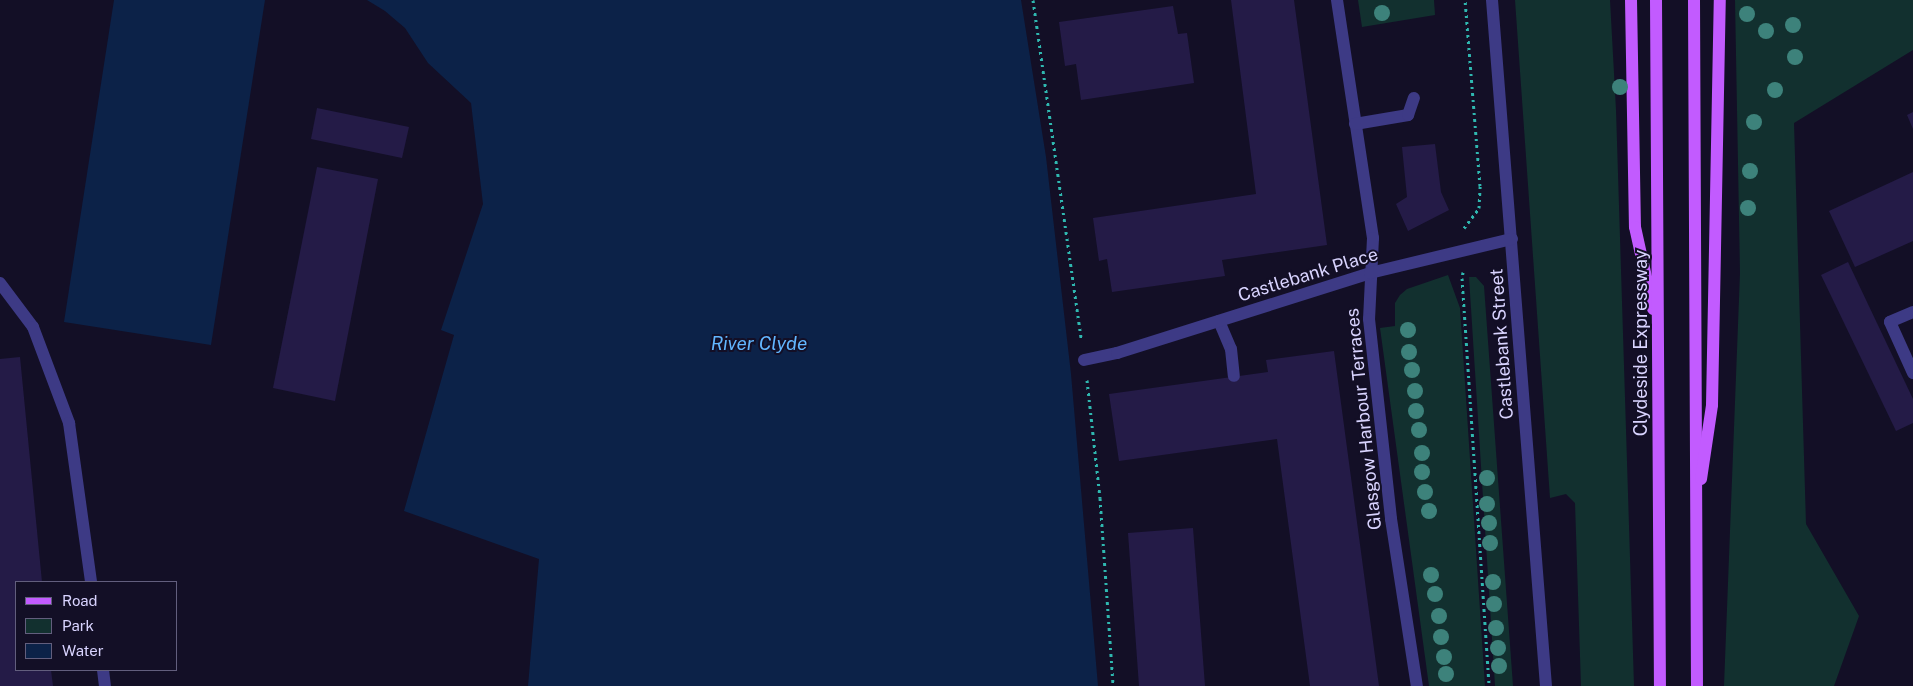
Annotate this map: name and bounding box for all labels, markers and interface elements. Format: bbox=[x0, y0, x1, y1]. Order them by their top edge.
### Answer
street label: Castlebank Place bbox=[1235, 243, 1381, 307]
street label: Clydeside Expressway bbox=[1630, 250, 1652, 436]
street label: Castlebank Street bbox=[1486, 268, 1518, 420]
street label: Glasgow Harbour Terraces bbox=[1342, 307, 1386, 531]
water label: River Clyde bbox=[711, 333, 807, 355]
legend bbox=[15, 581, 178, 671]
text: Road bbox=[62, 592, 98, 609]
text: Park bbox=[62, 617, 94, 634]
text: Water bbox=[62, 642, 104, 659]

